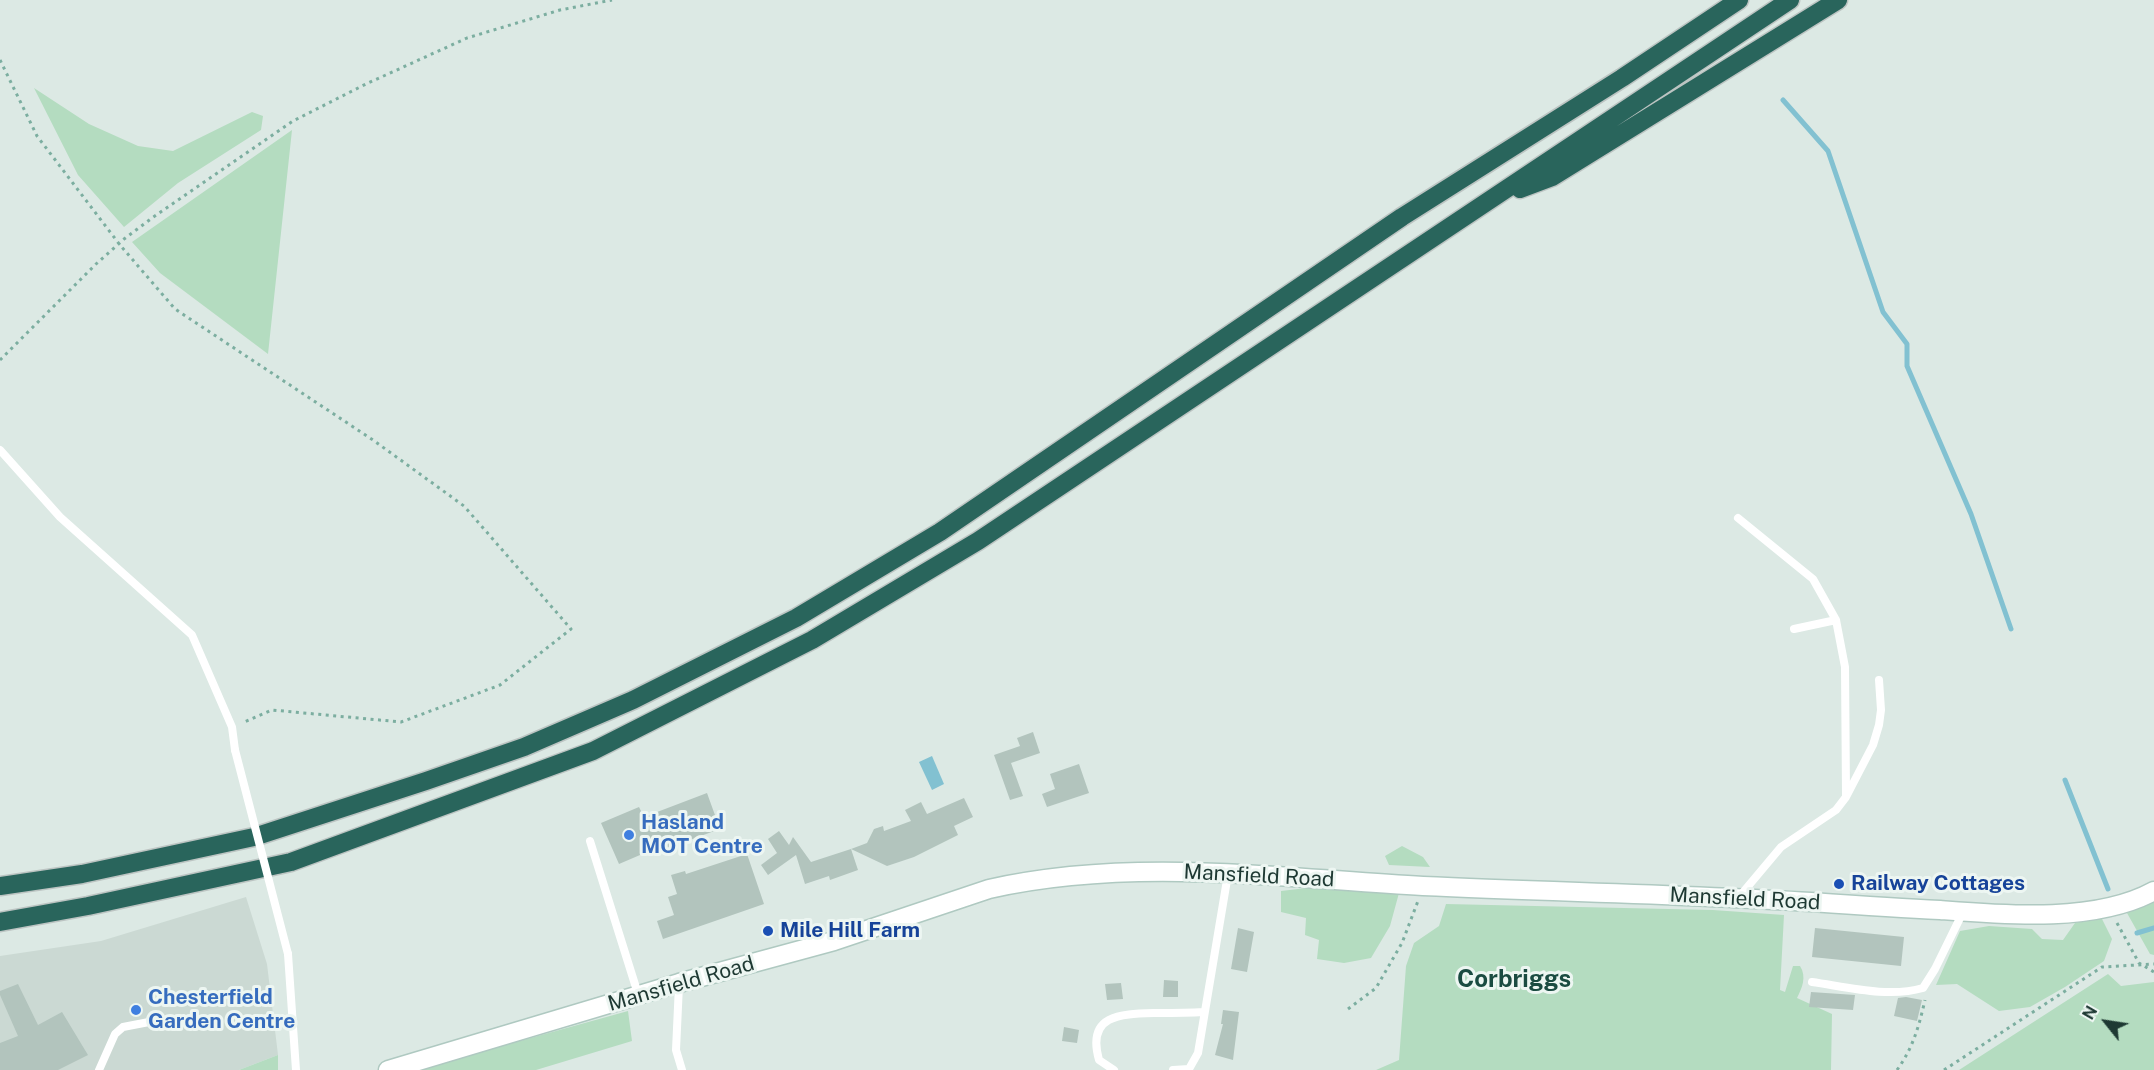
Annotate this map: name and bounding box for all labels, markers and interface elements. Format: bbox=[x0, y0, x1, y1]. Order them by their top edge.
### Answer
place label: Hasland MOT Centre bbox=[641, 810, 763, 860]
marker: Hasland MOT Centre bbox=[622, 828, 636, 842]
street label: Mansfield Road bbox=[1183, 859, 1335, 893]
place label: Railway Cottages bbox=[1851, 871, 2025, 897]
marker: Railway Cottages bbox=[1832, 877, 1846, 891]
street label: Mansfield Road bbox=[1669, 882, 1821, 916]
place label: Mile Hill Farm bbox=[780, 918, 920, 944]
marker: Mile Hill Farm bbox=[761, 924, 775, 938]
street label: Mansfield Road bbox=[605, 951, 757, 1017]
district label: Corbriggs bbox=[1457, 966, 1571, 994]
place label: Chesterfield Garden Centre bbox=[148, 985, 295, 1035]
north arrow bbox=[2076, 992, 2136, 1052]
marker: Chesterfield Garden Centre bbox=[129, 1003, 143, 1017]
text: N bbox=[2079, 1003, 2101, 1023]

